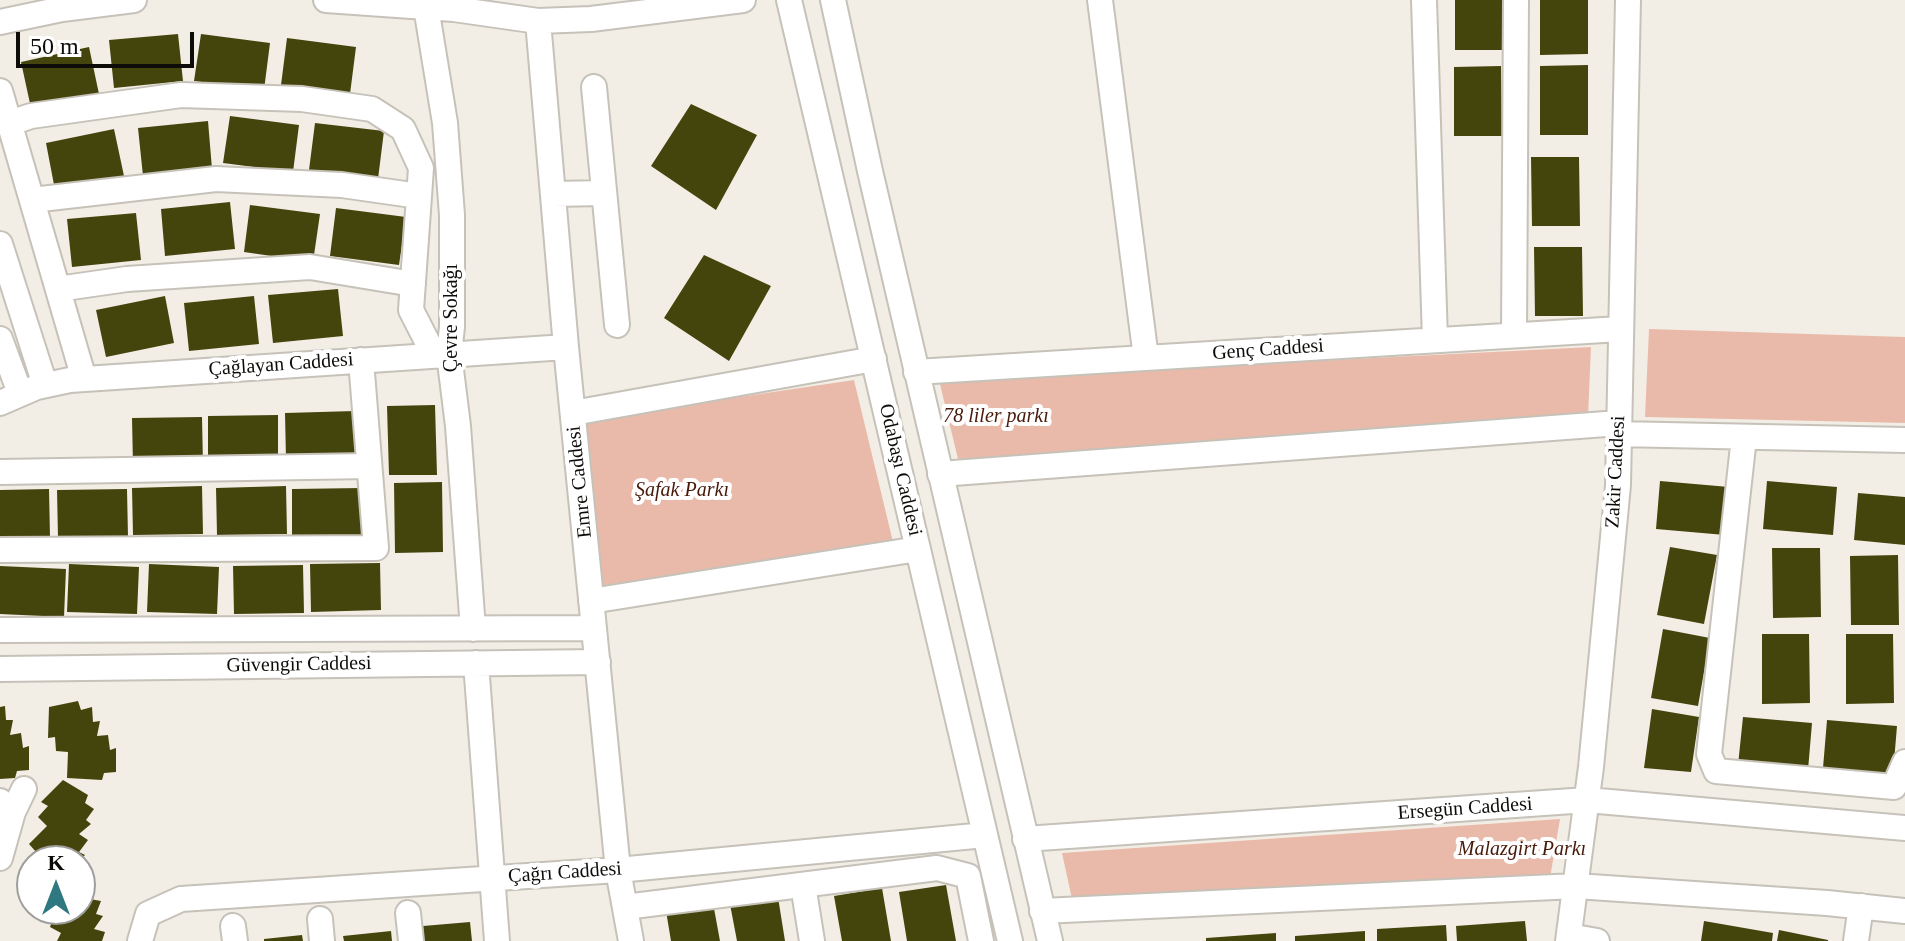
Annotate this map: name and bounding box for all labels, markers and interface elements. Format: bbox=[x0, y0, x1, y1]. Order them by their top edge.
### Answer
scale bar bbox=[20, 16, 198, 66]
text: 50 m bbox=[30, 33, 79, 59]
street label: Çevre Sokağı bbox=[440, 264, 464, 372]
street label: Genç Caddesi bbox=[1211, 334, 1325, 366]
street label: Çağlayan Caddesi bbox=[208, 348, 354, 382]
street label: Odabaşı Caddesi bbox=[873, 402, 927, 538]
park label: 78 liler parkı bbox=[943, 405, 1049, 429]
street label: Zakir Caddesi bbox=[1601, 415, 1631, 529]
street label: Emre Caddesi bbox=[562, 425, 598, 539]
park label: Şafak Parkı bbox=[635, 479, 729, 503]
street label: Güvengir Caddesi bbox=[226, 652, 372, 678]
street label: Ersegün Caddesi bbox=[1397, 792, 1533, 826]
park label: Malazgirt Parkı bbox=[1458, 838, 1586, 862]
north arrow bbox=[16, 845, 96, 925]
text: K bbox=[47, 850, 65, 875]
street label: Çağrı Caddesi bbox=[507, 857, 623, 889]

